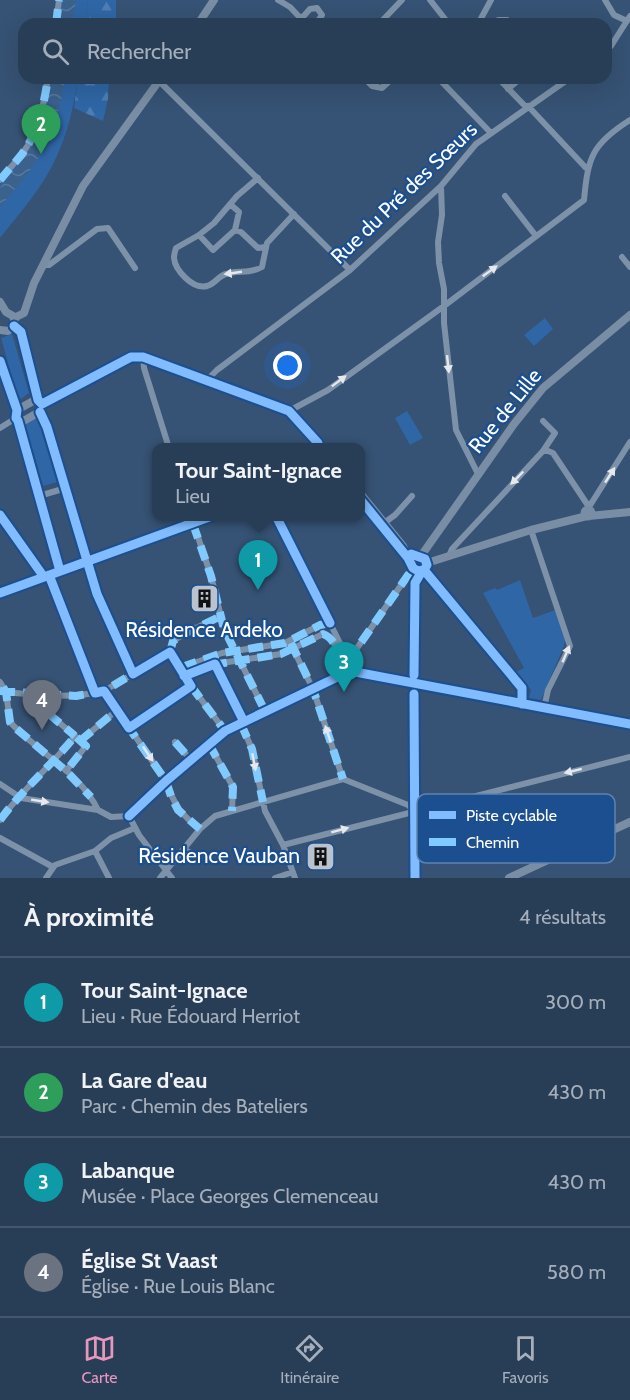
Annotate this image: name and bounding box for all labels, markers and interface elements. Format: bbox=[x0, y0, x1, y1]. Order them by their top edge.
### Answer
search box bbox=[18, 18, 612, 84]
icon: search bbox=[39, 35, 72, 68]
text: Rechercher bbox=[87, 38, 191, 65]
pin: 2 bbox=[22, 104, 60, 154]
street label: Rue du Pré des Sœurs bbox=[325, 116, 482, 269]
one-way arrow bbox=[481, 265, 497, 277]
one-way arrow bbox=[223, 269, 242, 278]
your location bbox=[273, 351, 302, 380]
one-way arrow bbox=[443, 355, 453, 374]
street label: Rue de Lille bbox=[463, 363, 546, 458]
one-way arrow bbox=[332, 376, 347, 388]
popup bbox=[152, 443, 365, 521]
text: Tour Saint-Ignace bbox=[175, 457, 342, 484]
one-way arrow bbox=[604, 466, 615, 483]
one-way arrow bbox=[511, 470, 525, 484]
text: Lieu bbox=[175, 484, 210, 508]
pin: 1 bbox=[238, 540, 278, 590]
building icon: Résidence Ardeko bbox=[188, 583, 220, 615]
place label: Résidence Ardeko bbox=[125, 617, 283, 642]
pin: 3 bbox=[324, 642, 364, 692]
one-way arrow bbox=[561, 646, 570, 663]
pin: 4 bbox=[22, 680, 62, 730]
one-way arrow bbox=[323, 725, 333, 743]
one-way arrow bbox=[142, 746, 154, 762]
one-way arrow bbox=[250, 753, 259, 772]
one-way arrow bbox=[564, 767, 582, 777]
legend bbox=[417, 794, 615, 863]
one-way arrow bbox=[30, 797, 49, 806]
text: Piste cyclable bbox=[466, 806, 557, 825]
one-way arrow bbox=[331, 825, 349, 834]
text: Chemin bbox=[466, 833, 519, 852]
building icon: Résidence Vauban bbox=[305, 840, 337, 872]
place label: Résidence Vauban bbox=[138, 843, 300, 868]
text: À proximité bbox=[24, 901, 154, 933]
text: 4 résultats bbox=[519, 905, 606, 929]
text: Tour Saint-Ignace bbox=[81, 977, 248, 1004]
text: 1 bbox=[40, 990, 47, 1014]
text: 300 m bbox=[545, 990, 606, 1014]
text: Lieu · Rue Édouard Herriot bbox=[81, 1004, 300, 1028]
text: La Gare d'eau bbox=[81, 1067, 207, 1094]
text: 2 bbox=[38, 1080, 49, 1104]
text: 430 m bbox=[548, 1080, 606, 1104]
text: Parc · Chemin des Bateliers bbox=[81, 1094, 308, 1118]
text: Labanque bbox=[81, 1157, 175, 1184]
text: 3 bbox=[38, 1170, 49, 1194]
text: 430 m bbox=[548, 1170, 606, 1194]
text: Musée · Place Georges Clemenceau bbox=[81, 1184, 379, 1208]
text: Église St Vaast bbox=[81, 1247, 217, 1274]
text: 4 bbox=[37, 1260, 50, 1284]
text: 580 m bbox=[547, 1260, 606, 1284]
text: Église · Rue Louis Blanc bbox=[81, 1274, 275, 1298]
tab: Carte bbox=[81, 1332, 118, 1387]
tab: Itinéraire bbox=[280, 1332, 339, 1387]
tab: Favoris bbox=[502, 1332, 549, 1387]

